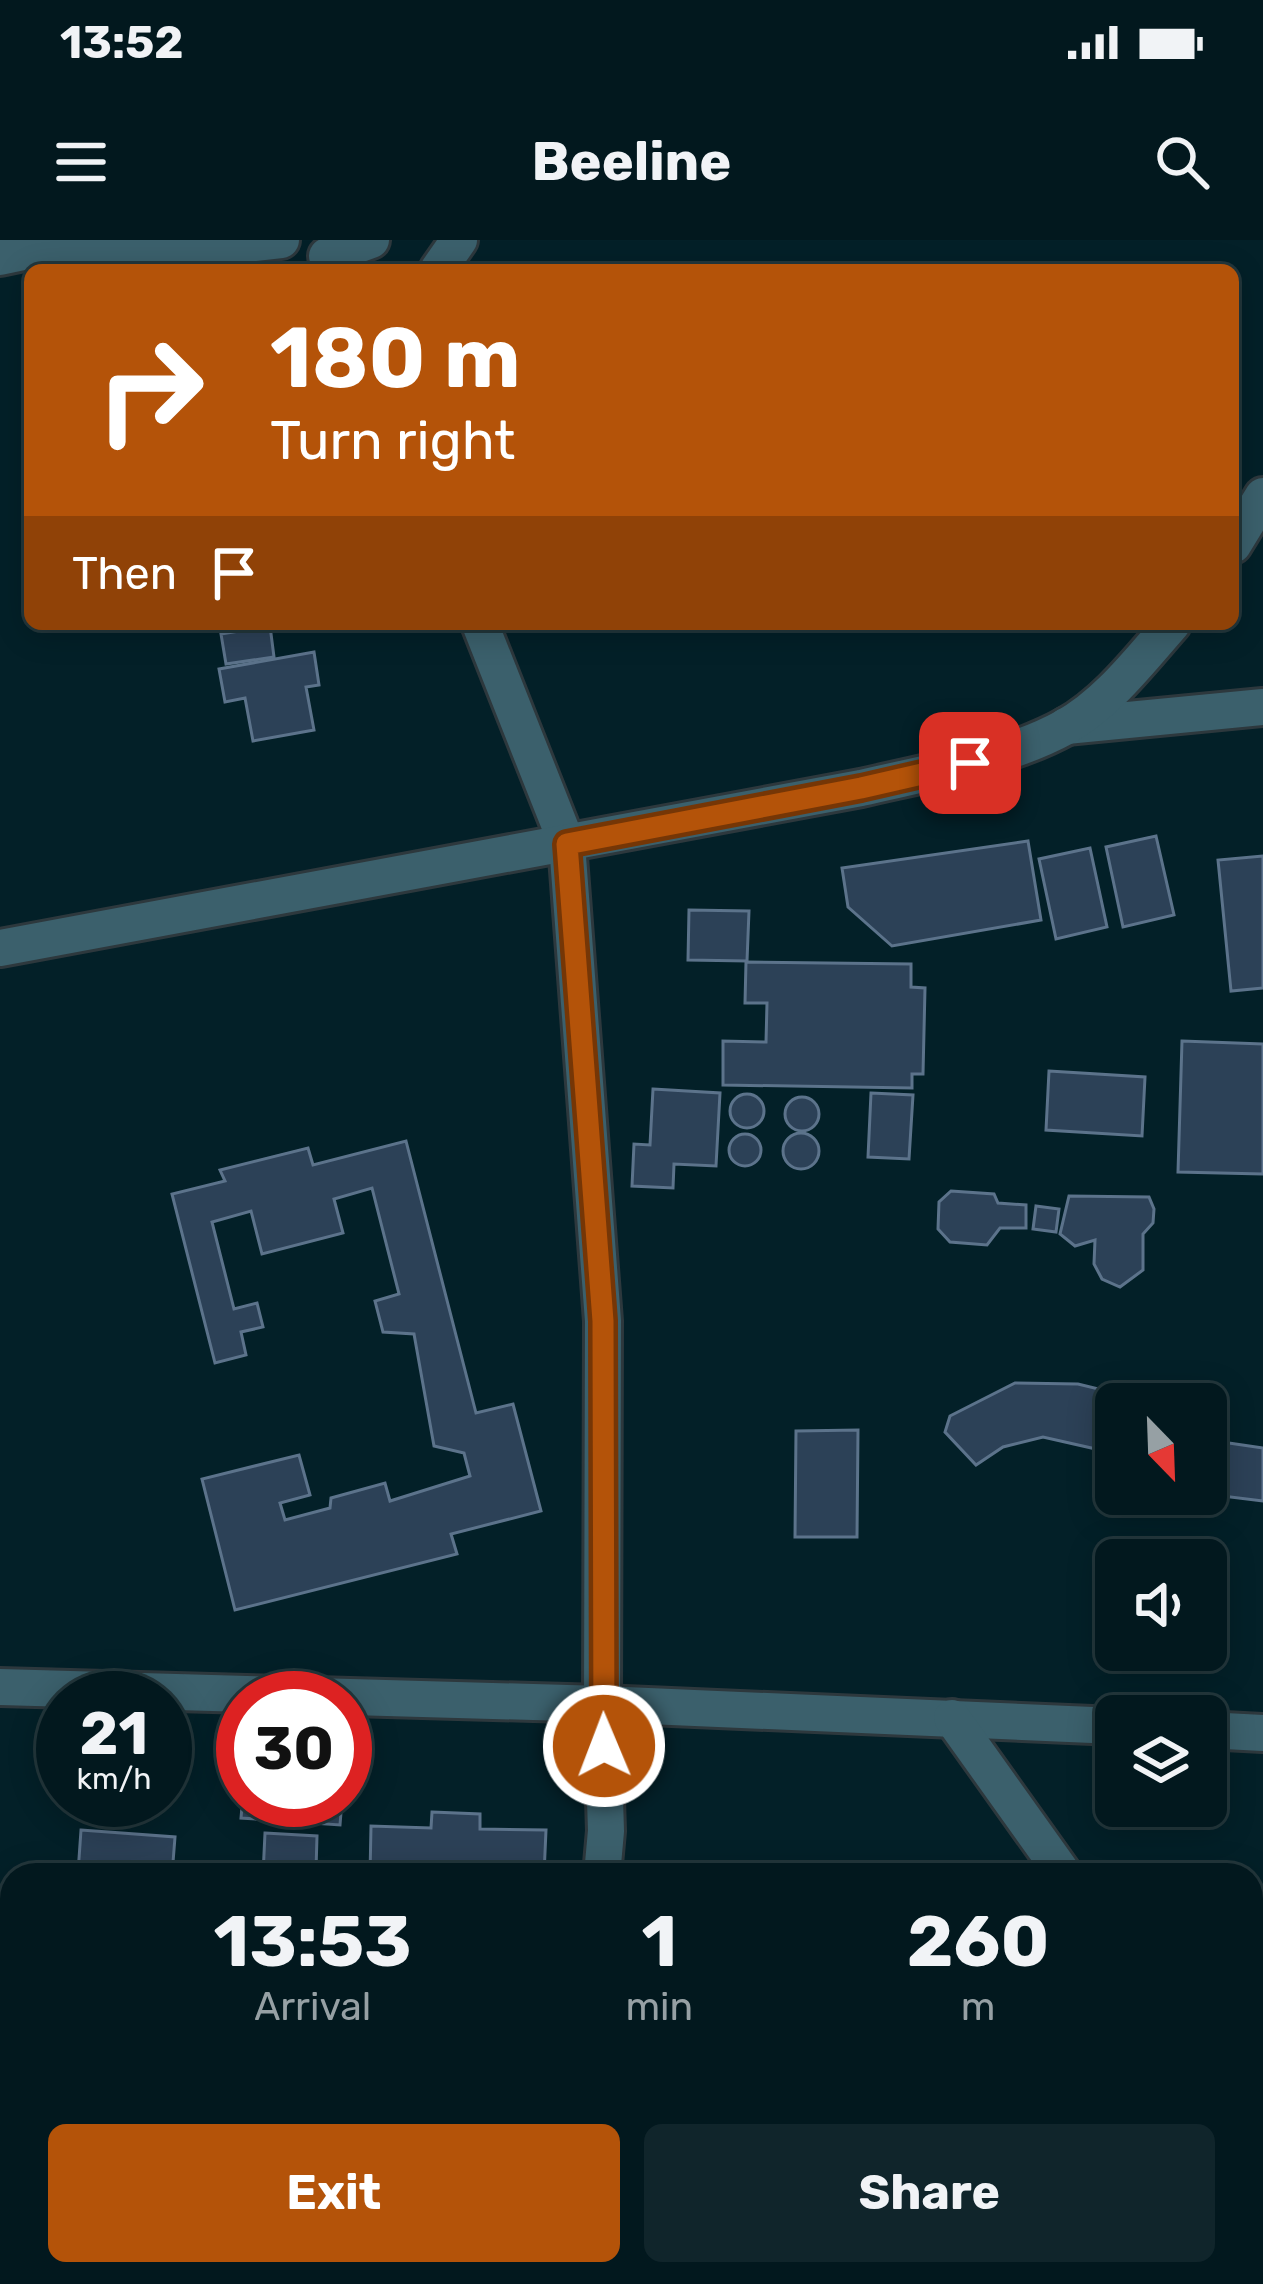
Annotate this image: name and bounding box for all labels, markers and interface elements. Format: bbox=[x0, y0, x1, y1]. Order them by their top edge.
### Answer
text: 13:52 bbox=[60, 16, 183, 69]
icon: menu bbox=[48, 129, 114, 195]
icon: search bbox=[1149, 129, 1215, 195]
text: Beeline bbox=[532, 130, 731, 194]
text: 180 m bbox=[270, 308, 521, 408]
icon: right bbox=[72, 312, 228, 468]
text: Turn right bbox=[270, 409, 515, 473]
icon: arrive bbox=[201, 540, 267, 606]
text: Then bbox=[72, 547, 177, 600]
pin bbox=[919, 712, 1021, 814]
icon: arrive bbox=[937, 730, 1003, 796]
north arrow bbox=[1095, 1383, 1227, 1515]
map controls bbox=[1095, 1383, 1227, 1827]
button: sound bbox=[1095, 1539, 1227, 1671]
speed limit sign: 30 bbox=[216, 1671, 372, 1827]
position arrow bbox=[541, 1683, 667, 1809]
button: layers bbox=[1095, 1695, 1227, 1827]
text: 21 bbox=[80, 1698, 148, 1769]
text: km/h bbox=[77, 1761, 151, 1797]
text: 13:53 bbox=[214, 1899, 412, 1984]
text: 1 bbox=[641, 1899, 677, 1984]
text: 260 bbox=[907, 1899, 1049, 1984]
text: Arrival bbox=[254, 1984, 371, 2030]
text: min bbox=[625, 1984, 693, 2030]
text: m bbox=[961, 1984, 995, 2030]
button: Exit bbox=[48, 2124, 620, 2262]
button: Share bbox=[644, 2124, 1215, 2262]

